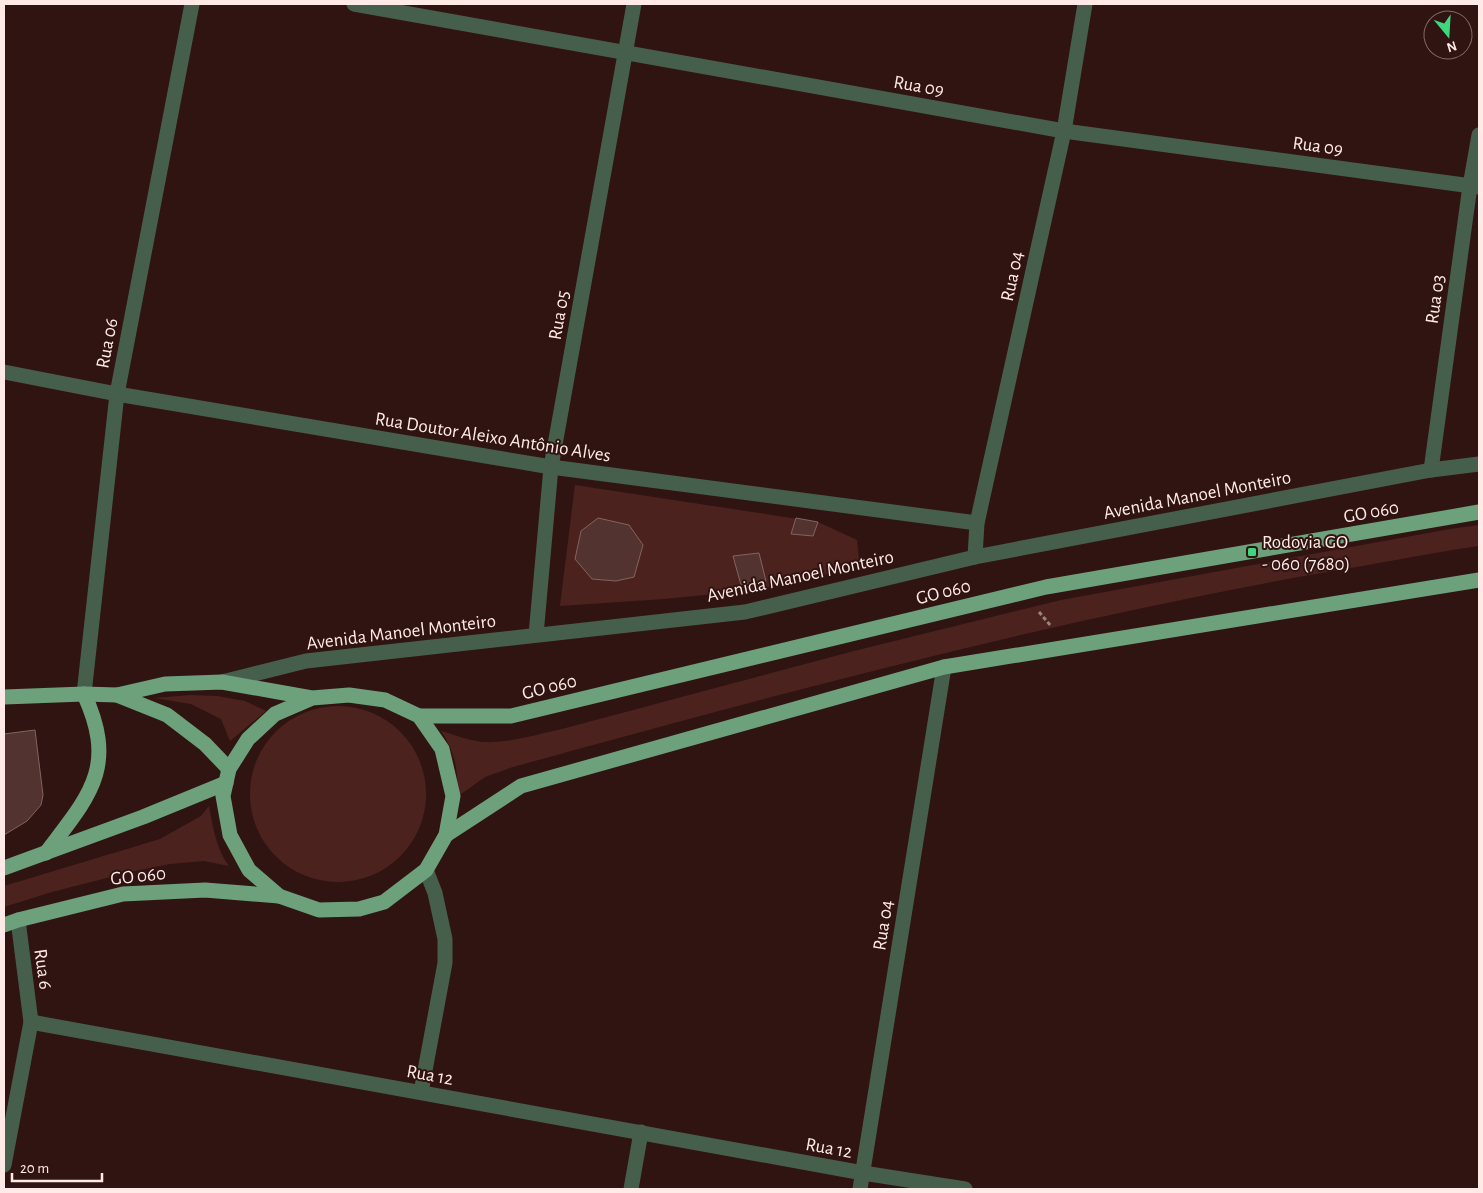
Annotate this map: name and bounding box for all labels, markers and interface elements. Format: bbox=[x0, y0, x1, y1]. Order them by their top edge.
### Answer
north arrow bbox=[1423, 10, 1473, 60]
text: N bbox=[1445, 38, 1459, 55]
street label: Rua 09 bbox=[892, 73, 945, 100]
street label: Rua 09 bbox=[1291, 134, 1344, 159]
street label: Rua 04 bbox=[998, 249, 1027, 303]
street label: Rua 03 bbox=[1423, 273, 1448, 325]
street label: Rua 05 bbox=[546, 289, 573, 341]
street label: Rua 06 bbox=[93, 317, 122, 370]
street label: Rua Doutor Aleixo Antônio Alves bbox=[374, 409, 612, 466]
street label: Avenida Manoel Monteiro bbox=[1102, 468, 1293, 523]
street label: GO 060 bbox=[1342, 498, 1400, 527]
place label: Rodovia GO - 060 (7680) bbox=[1262, 533, 1350, 574]
marker: Rodovia GO - 060 (7680) bbox=[1246, 546, 1258, 558]
street label: Avenida Manoel Monteiro bbox=[705, 547, 895, 606]
street label: GO 060 bbox=[914, 577, 973, 608]
street label: Avenida Manoel Monteiro bbox=[305, 611, 497, 654]
street label: GO 060 bbox=[520, 672, 579, 703]
street label: GO 060 bbox=[110, 864, 167, 889]
street label: Rua 04 bbox=[870, 899, 897, 952]
street label: Rua 6 bbox=[30, 948, 55, 991]
street label: Rua 12 bbox=[405, 1062, 455, 1089]
street label: Rua 12 bbox=[804, 1135, 854, 1162]
scale bar bbox=[12, 1150, 102, 1182]
text: 20 m bbox=[20, 1161, 49, 1176]

